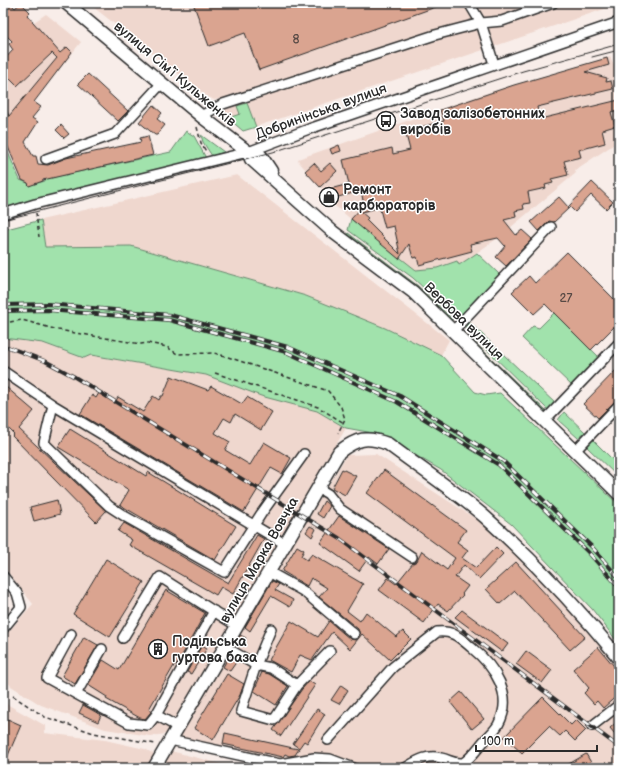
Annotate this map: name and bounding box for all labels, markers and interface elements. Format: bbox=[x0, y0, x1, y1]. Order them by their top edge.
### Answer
street label: вулиця Сімʼї Кульженків bbox=[110, 18, 240, 131]
house number: 8 bbox=[293, 32, 300, 47]
street label: Добринінська вулиця bbox=[253, 79, 389, 143]
place label: Завод залізобетонних виробів bbox=[400, 105, 545, 138]
bus stop icon: Завод залізобетонних виробів bbox=[375, 110, 397, 132]
place label: Ремонт карбюраторів bbox=[343, 181, 436, 214]
shop icon: Ремонт карбюраторів bbox=[318, 186, 340, 208]
street label: Вербова вулиця bbox=[421, 279, 508, 364]
house number: 27 bbox=[560, 291, 573, 306]
street label: вулиця Марка Вовчка bbox=[216, 493, 302, 626]
place label: Подільська гуртова база bbox=[172, 633, 258, 666]
building icon: Подільська гуртова база bbox=[147, 638, 169, 660]
scale bar bbox=[476, 727, 597, 753]
text: 100 m bbox=[482, 734, 514, 749]

